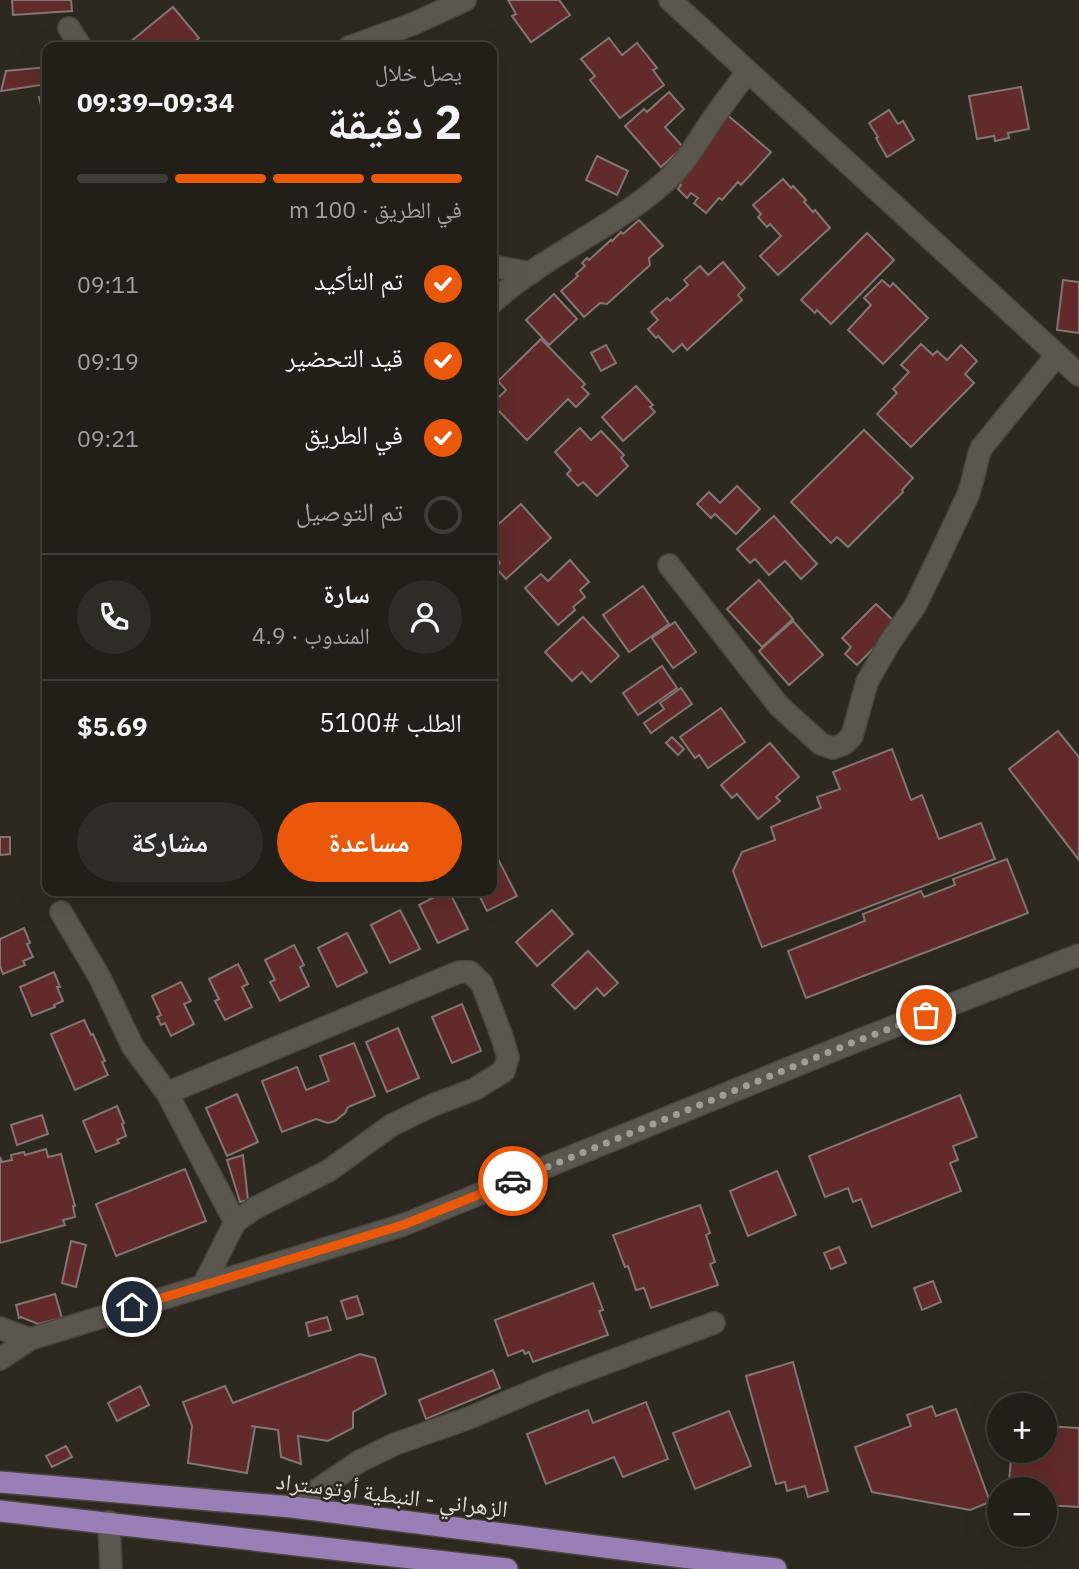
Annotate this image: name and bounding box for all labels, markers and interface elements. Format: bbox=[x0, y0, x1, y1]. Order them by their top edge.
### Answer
text: يصل خلال bbox=[375, 57, 462, 87]
text: 09:34–09:39 bbox=[77, 85, 234, 119]
text: 2 دقيقة bbox=[327, 92, 462, 152]
text: في الطريق · 100 m bbox=[289, 194, 462, 224]
text: تم التأكيد bbox=[314, 263, 403, 297]
icon: check bbox=[424, 265, 462, 303]
text: 09:11 bbox=[77, 269, 139, 299]
text: قيد التحضير bbox=[286, 340, 403, 374]
icon: check bbox=[424, 342, 462, 380]
text: 09:19 bbox=[77, 346, 139, 376]
text: في الطريق bbox=[304, 417, 403, 451]
icon: check bbox=[424, 419, 462, 457]
text: 09:21 bbox=[77, 423, 139, 453]
text: تم التوصيل bbox=[296, 494, 403, 528]
text: سارة bbox=[323, 576, 370, 610]
button: phone bbox=[77, 580, 151, 654]
button: person bbox=[388, 580, 462, 654]
text: المندوب · 4.9 bbox=[252, 620, 370, 650]
text: الطلب #5100 bbox=[319, 705, 462, 739]
text: $5.69 bbox=[77, 709, 148, 743]
button: مشاركة bbox=[77, 802, 263, 882]
button: مساعدة bbox=[277, 802, 462, 882]
pin bbox=[896, 985, 956, 1045]
icon: bag bbox=[907, 996, 945, 1034]
courier bbox=[478, 1146, 548, 1216]
icon: car bbox=[494, 1162, 532, 1200]
pin bbox=[102, 1277, 162, 1337]
icon: home bbox=[113, 1288, 151, 1326]
map controls bbox=[987, 1393, 1057, 1547]
button: + bbox=[987, 1393, 1057, 1463]
street label: الزهراني - النبطية أوتوستراد bbox=[274, 1465, 510, 1528]
button: − bbox=[987, 1477, 1057, 1547]

